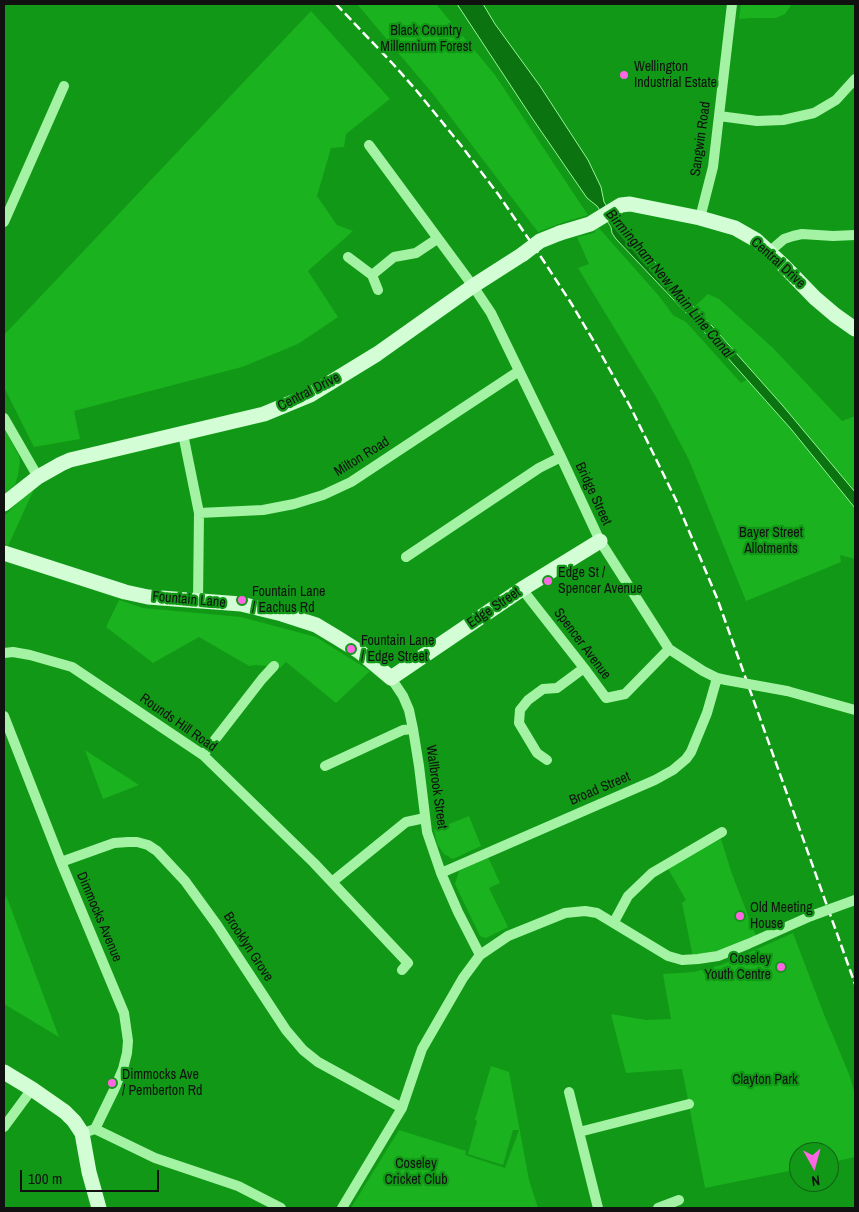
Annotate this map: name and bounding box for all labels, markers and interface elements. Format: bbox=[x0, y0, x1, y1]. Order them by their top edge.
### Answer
park label: Black Country Millennium Forest bbox=[380, 23, 472, 56]
place label: Wellington Industrial Estate bbox=[634, 59, 717, 92]
marker: Wellington Industrial Estate bbox=[618, 69, 630, 81]
street label: Sangwin Road bbox=[687, 101, 715, 177]
water label: Birmingham New Main Line Canal bbox=[601, 206, 737, 362]
street label: Central Drive bbox=[747, 234, 809, 292]
street label: Central Drive bbox=[275, 369, 343, 415]
street label: Milton Road bbox=[331, 433, 393, 481]
street label: Bridge Street bbox=[571, 460, 615, 528]
park label: Bayer Street Allotments bbox=[739, 525, 803, 558]
place label: Edge St / Spencer Avenue bbox=[558, 565, 643, 598]
marker: Edge St / Spencer Avenue bbox=[542, 575, 554, 587]
place label: Fountain Lane / Eachus Rd bbox=[252, 584, 325, 616]
street label: Edge Street bbox=[464, 584, 524, 632]
street label: Fountain Lane bbox=[152, 588, 226, 612]
marker: Fountain Lane / Eachus Rd bbox=[236, 594, 248, 606]
street label: Spencer Avenue bbox=[550, 605, 614, 683]
place label: Fountain Lane / Edge Street bbox=[361, 633, 434, 666]
marker: Fountain Lane / Edge Street bbox=[345, 643, 357, 655]
street label: Rounds Hill Road bbox=[136, 690, 220, 756]
street label: Wallbrook Street bbox=[422, 744, 450, 830]
street label: Broad Street bbox=[567, 769, 633, 809]
street label: Dimmocks Avenue bbox=[72, 869, 126, 965]
place label: Old Meeting House bbox=[750, 900, 813, 932]
street label: Brooklyn Grove bbox=[219, 909, 277, 985]
marker: Old Meeting House bbox=[734, 910, 746, 922]
place label: Coseley Youth Centre bbox=[704, 951, 771, 984]
marker: Coseley Youth Centre bbox=[775, 961, 787, 973]
place label: Dimmocks Ave / Pemberton Rd bbox=[122, 1067, 202, 1100]
park label: Clayton Park bbox=[732, 1072, 798, 1088]
marker: Dimmocks Ave / Pemberton Rd bbox=[106, 1077, 118, 1089]
north arrow bbox=[789, 1142, 839, 1192]
park label: Coseley Cricket Club bbox=[384, 1156, 448, 1188]
scale bar bbox=[22, 1160, 161, 1192]
text: 100 m bbox=[28, 1168, 62, 1189]
text: N bbox=[810, 1171, 821, 1190]

